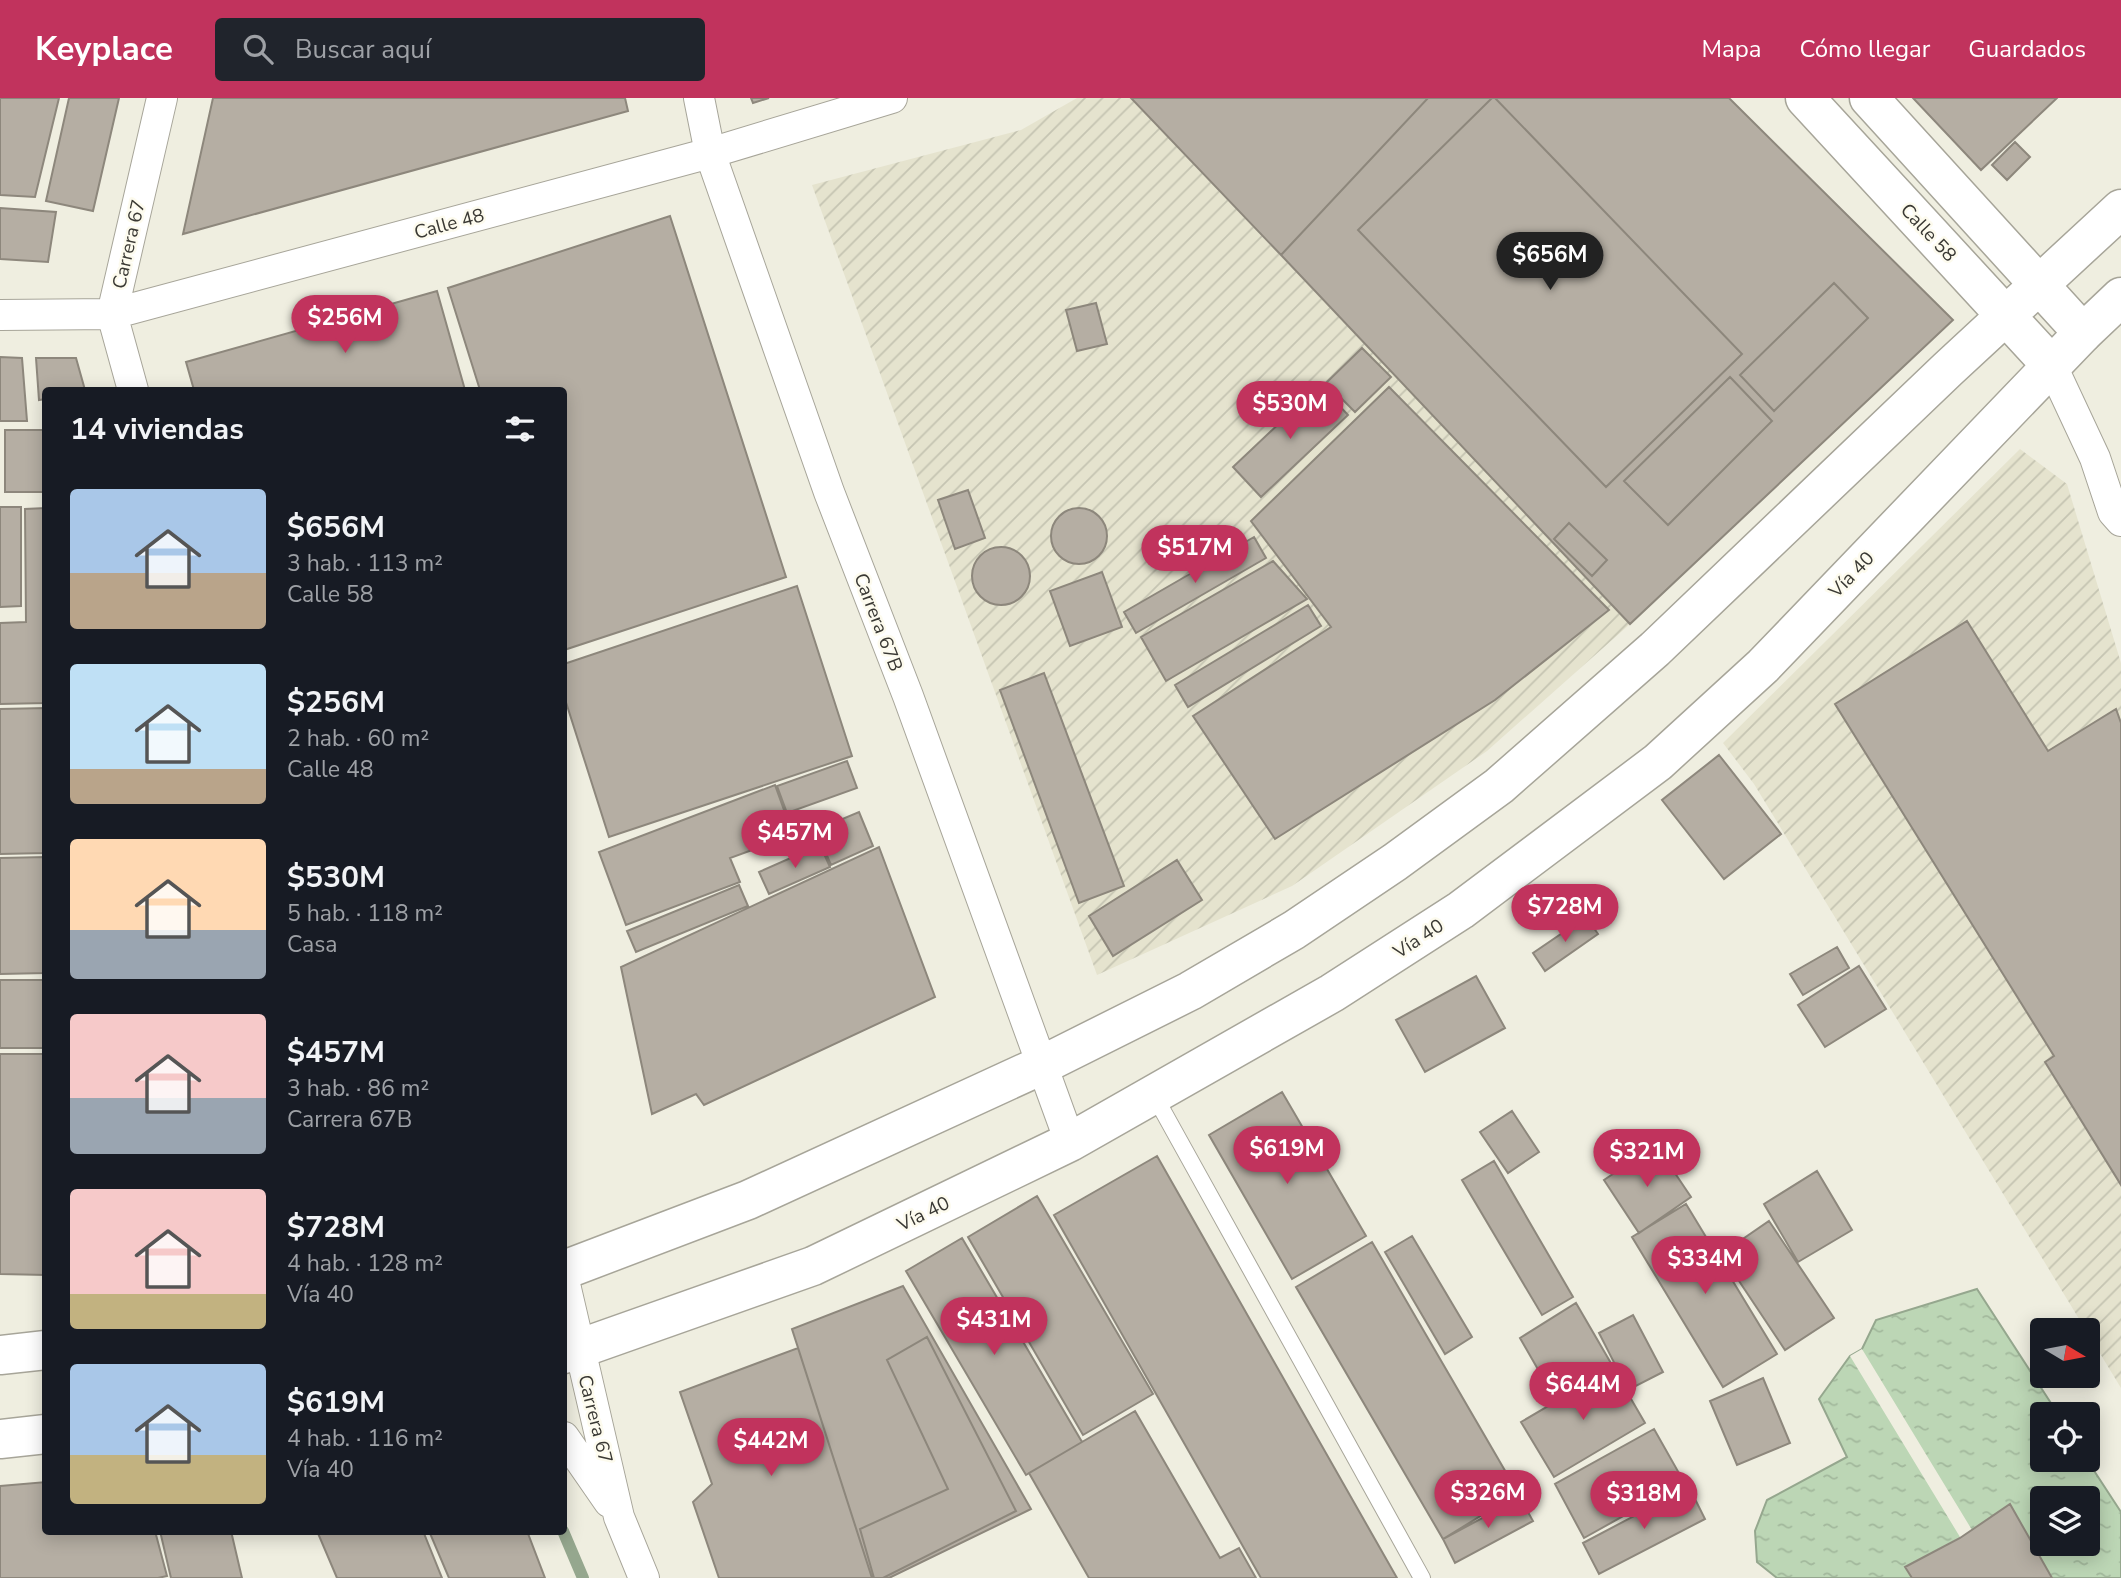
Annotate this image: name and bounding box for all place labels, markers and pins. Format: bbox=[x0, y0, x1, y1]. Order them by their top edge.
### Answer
pin: $656M bbox=[1501, 232, 1599, 292]
pin: $256M bbox=[296, 296, 394, 355]
pin: $530M bbox=[1241, 382, 1339, 441]
pin: $517M bbox=[1146, 526, 1244, 585]
pin: $457M bbox=[746, 810, 844, 870]
pin: $728M bbox=[1516, 884, 1614, 944]
pin: $619M bbox=[1238, 1126, 1336, 1186]
pin: $321M bbox=[1598, 1130, 1696, 1189]
pin: $334M bbox=[1656, 1236, 1754, 1296]
pin: $431M bbox=[945, 1298, 1043, 1357]
pin: $644M bbox=[1534, 1362, 1632, 1422]
pin: $442M bbox=[722, 1418, 820, 1478]
pin: $326M bbox=[1439, 1470, 1537, 1530]
pin: $318M bbox=[1595, 1472, 1693, 1531]

